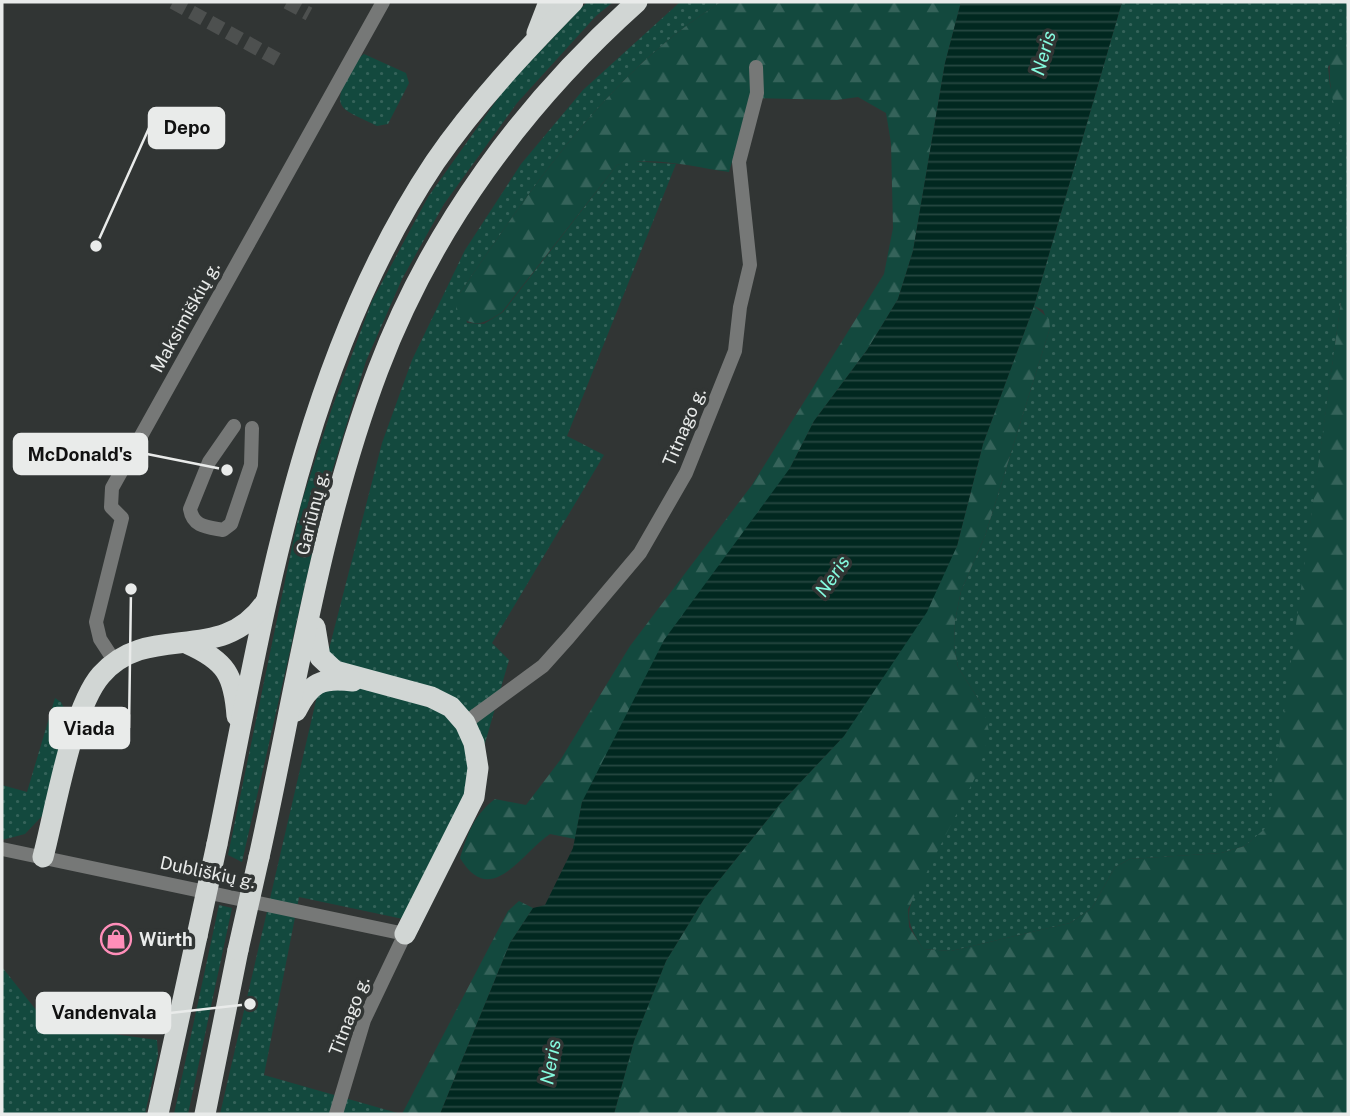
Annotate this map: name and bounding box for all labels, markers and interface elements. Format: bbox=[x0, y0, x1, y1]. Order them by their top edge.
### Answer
water label: Neris bbox=[1026, 28, 1060, 78]
callout: Depo bbox=[149, 108, 224, 148]
text: Depo bbox=[163, 116, 211, 138]
street label: Maksimiškių g. bbox=[146, 258, 224, 376]
street label: Titnago g. bbox=[658, 385, 710, 469]
callout: McDonald's bbox=[14, 434, 147, 474]
text: McDonald's bbox=[28, 443, 132, 465]
street label: Gariūnų g. bbox=[291, 469, 333, 557]
water label: Neris bbox=[810, 551, 854, 601]
callout: Viada bbox=[50, 708, 129, 748]
text: Viada bbox=[63, 717, 115, 739]
street label: Dubliškių g. bbox=[158, 852, 258, 892]
shop icon: Würth bbox=[99, 922, 133, 956]
place label: Würth bbox=[139, 929, 193, 950]
street label: Titnago g. bbox=[324, 973, 374, 1059]
callout: Vandenvala bbox=[37, 993, 170, 1033]
text: Vandenvala bbox=[51, 1001, 157, 1023]
water label: Neris bbox=[535, 1038, 565, 1086]

